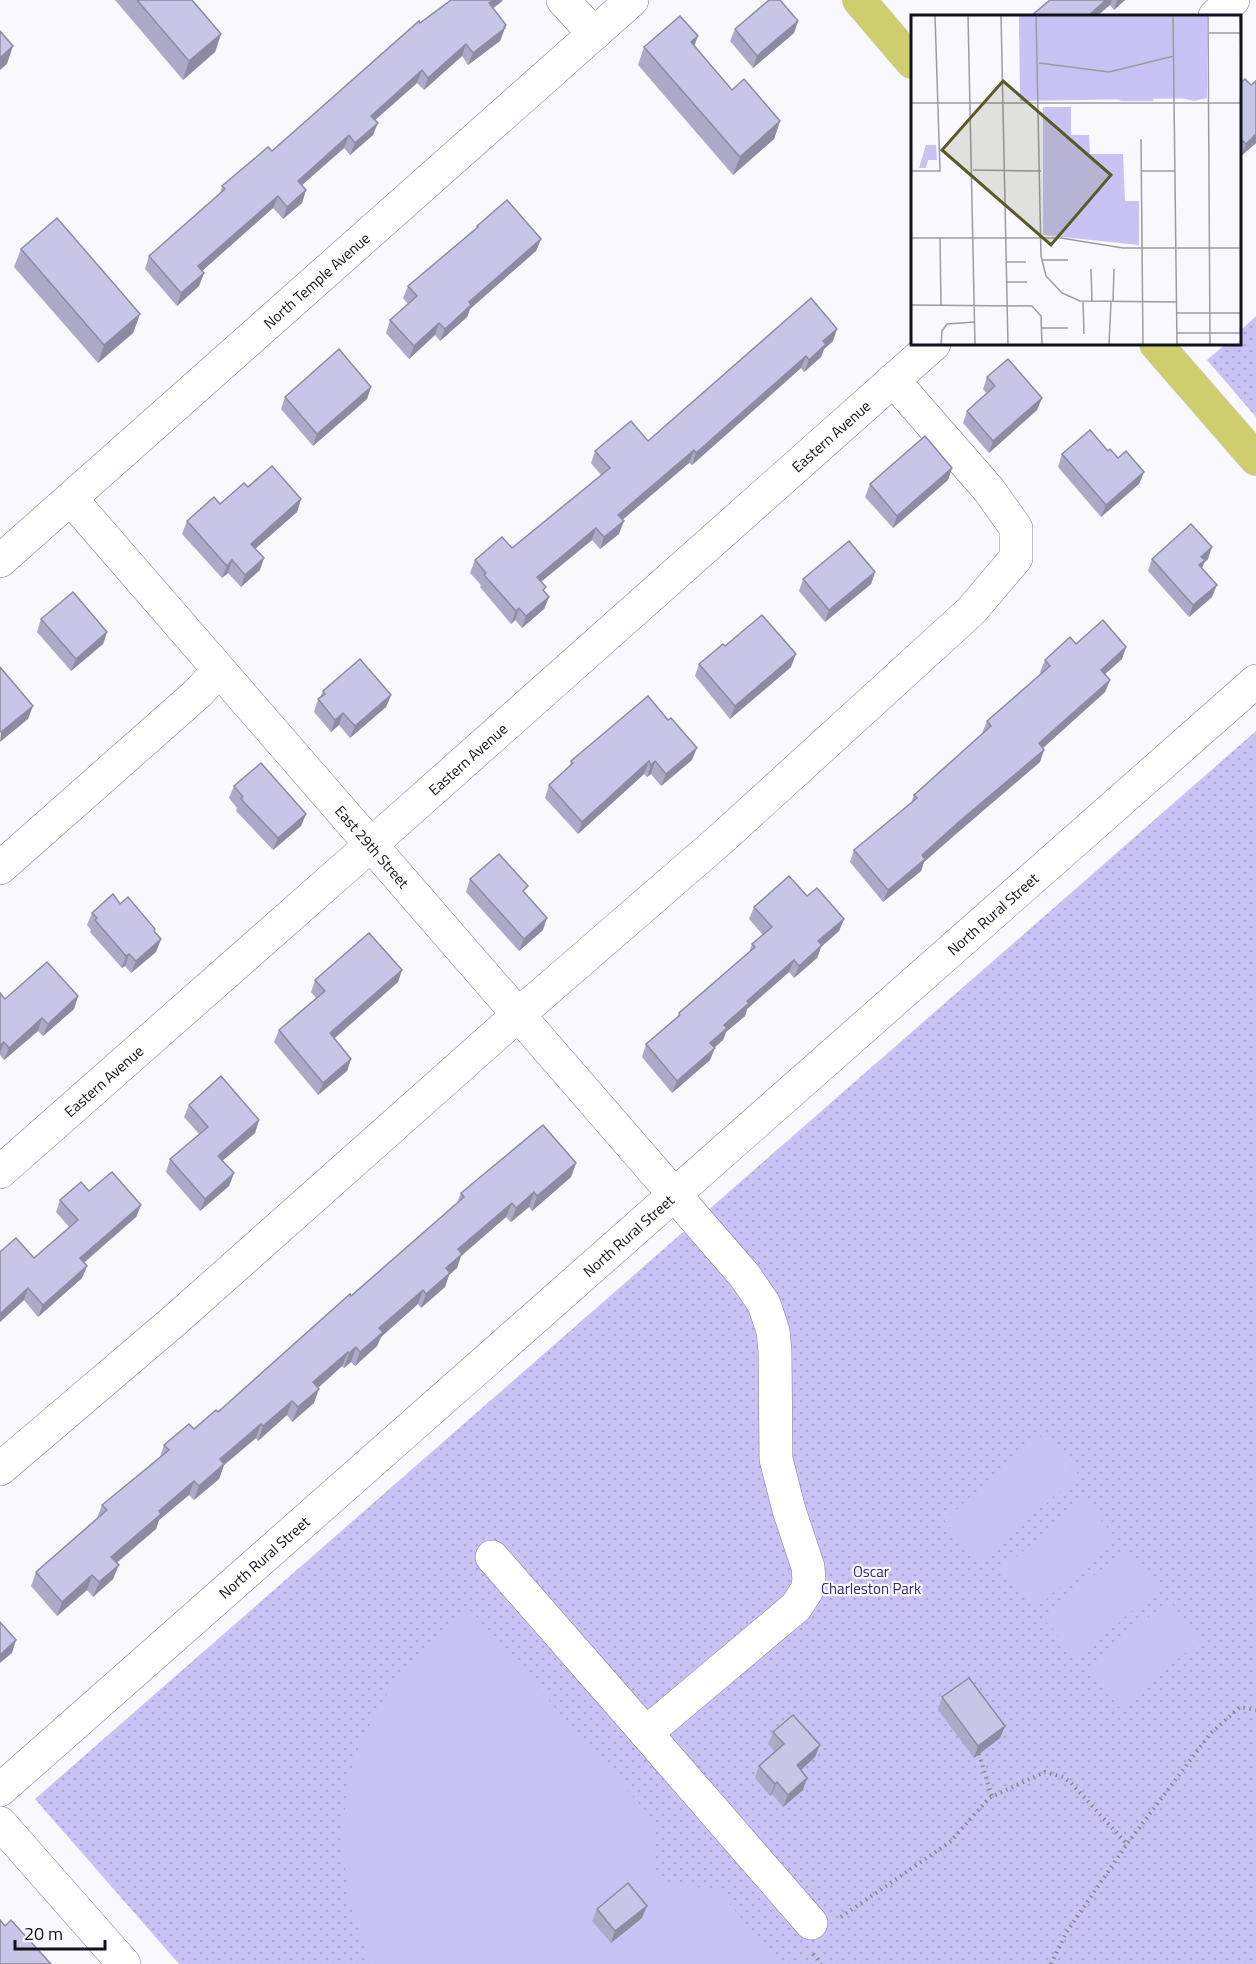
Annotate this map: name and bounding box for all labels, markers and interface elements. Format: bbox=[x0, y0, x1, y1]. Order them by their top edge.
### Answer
inset map bbox=[911, 15, 1241, 345]
street label: North Temple Avenue bbox=[258, 227, 375, 334]
street label: Eastern Avenue bbox=[786, 394, 875, 477]
street label: Eastern Avenue bbox=[423, 717, 512, 800]
street label: East 29th Street bbox=[330, 800, 416, 894]
street label: North Rural Street bbox=[942, 866, 1044, 960]
street label: Eastern Avenue bbox=[59, 1039, 148, 1122]
street label: North Rural Street bbox=[577, 1188, 680, 1282]
street label: North Rural Street bbox=[213, 1510, 315, 1604]
park label: Oscar Charleston Park bbox=[821, 1560, 921, 1600]
scale bar bbox=[15, 1913, 105, 1951]
text: 20 m bbox=[24, 1920, 63, 1947]

